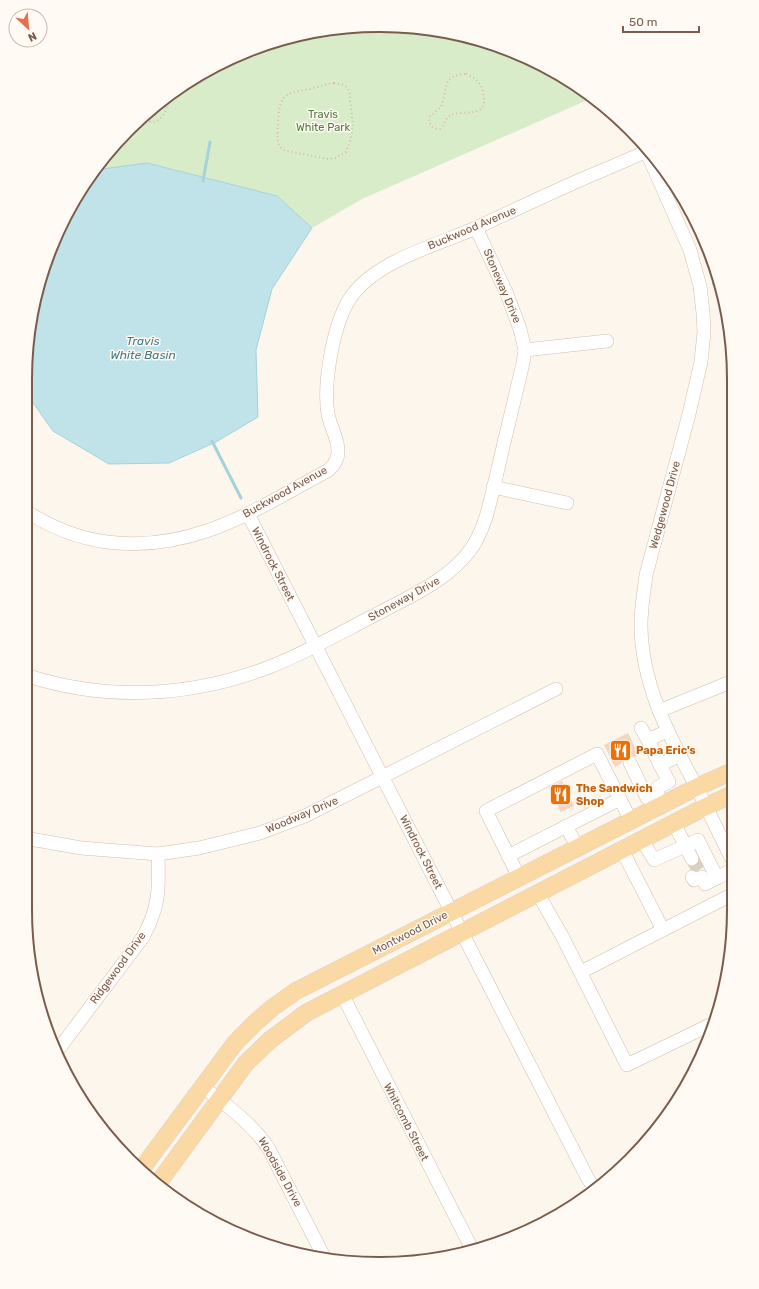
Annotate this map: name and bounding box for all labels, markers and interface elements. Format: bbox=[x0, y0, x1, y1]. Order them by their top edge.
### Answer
north arrow bbox=[8, 8, 48, 48]
scale bar bbox=[623, 8, 699, 34]
text: 50 m bbox=[629, 15, 657, 29]
text: N bbox=[26, 29, 39, 44]
park label: Travis White Park bbox=[296, 108, 350, 134]
street label: Buckwood Avenue bbox=[426, 204, 518, 252]
street label: Stoneway Drive bbox=[480, 247, 524, 325]
water label: Travis White Basin bbox=[110, 334, 176, 362]
street label: Wedgewood Drive bbox=[647, 459, 683, 551]
street label: Buckwood Avenue bbox=[241, 463, 329, 521]
street label: Windrock Street bbox=[249, 525, 298, 604]
street label: Stoneway Drive bbox=[366, 574, 442, 624]
restaurant icon: Papa Eric's bbox=[608, 737, 634, 763]
place label: Papa Eric's bbox=[636, 744, 696, 757]
restaurant icon: The Sandwich Shop bbox=[547, 781, 573, 807]
place label: The Sandwich Shop bbox=[576, 782, 653, 808]
street label: Woodway Drive bbox=[264, 794, 340, 836]
street label: Windrock Street bbox=[397, 813, 446, 892]
street label: Montwood Drive bbox=[370, 908, 450, 958]
street label: Ridgewood Drive bbox=[87, 929, 149, 1007]
street label: Whitcomb Street bbox=[381, 1081, 432, 1164]
street label: Woodside Drive bbox=[255, 1135, 305, 1209]

